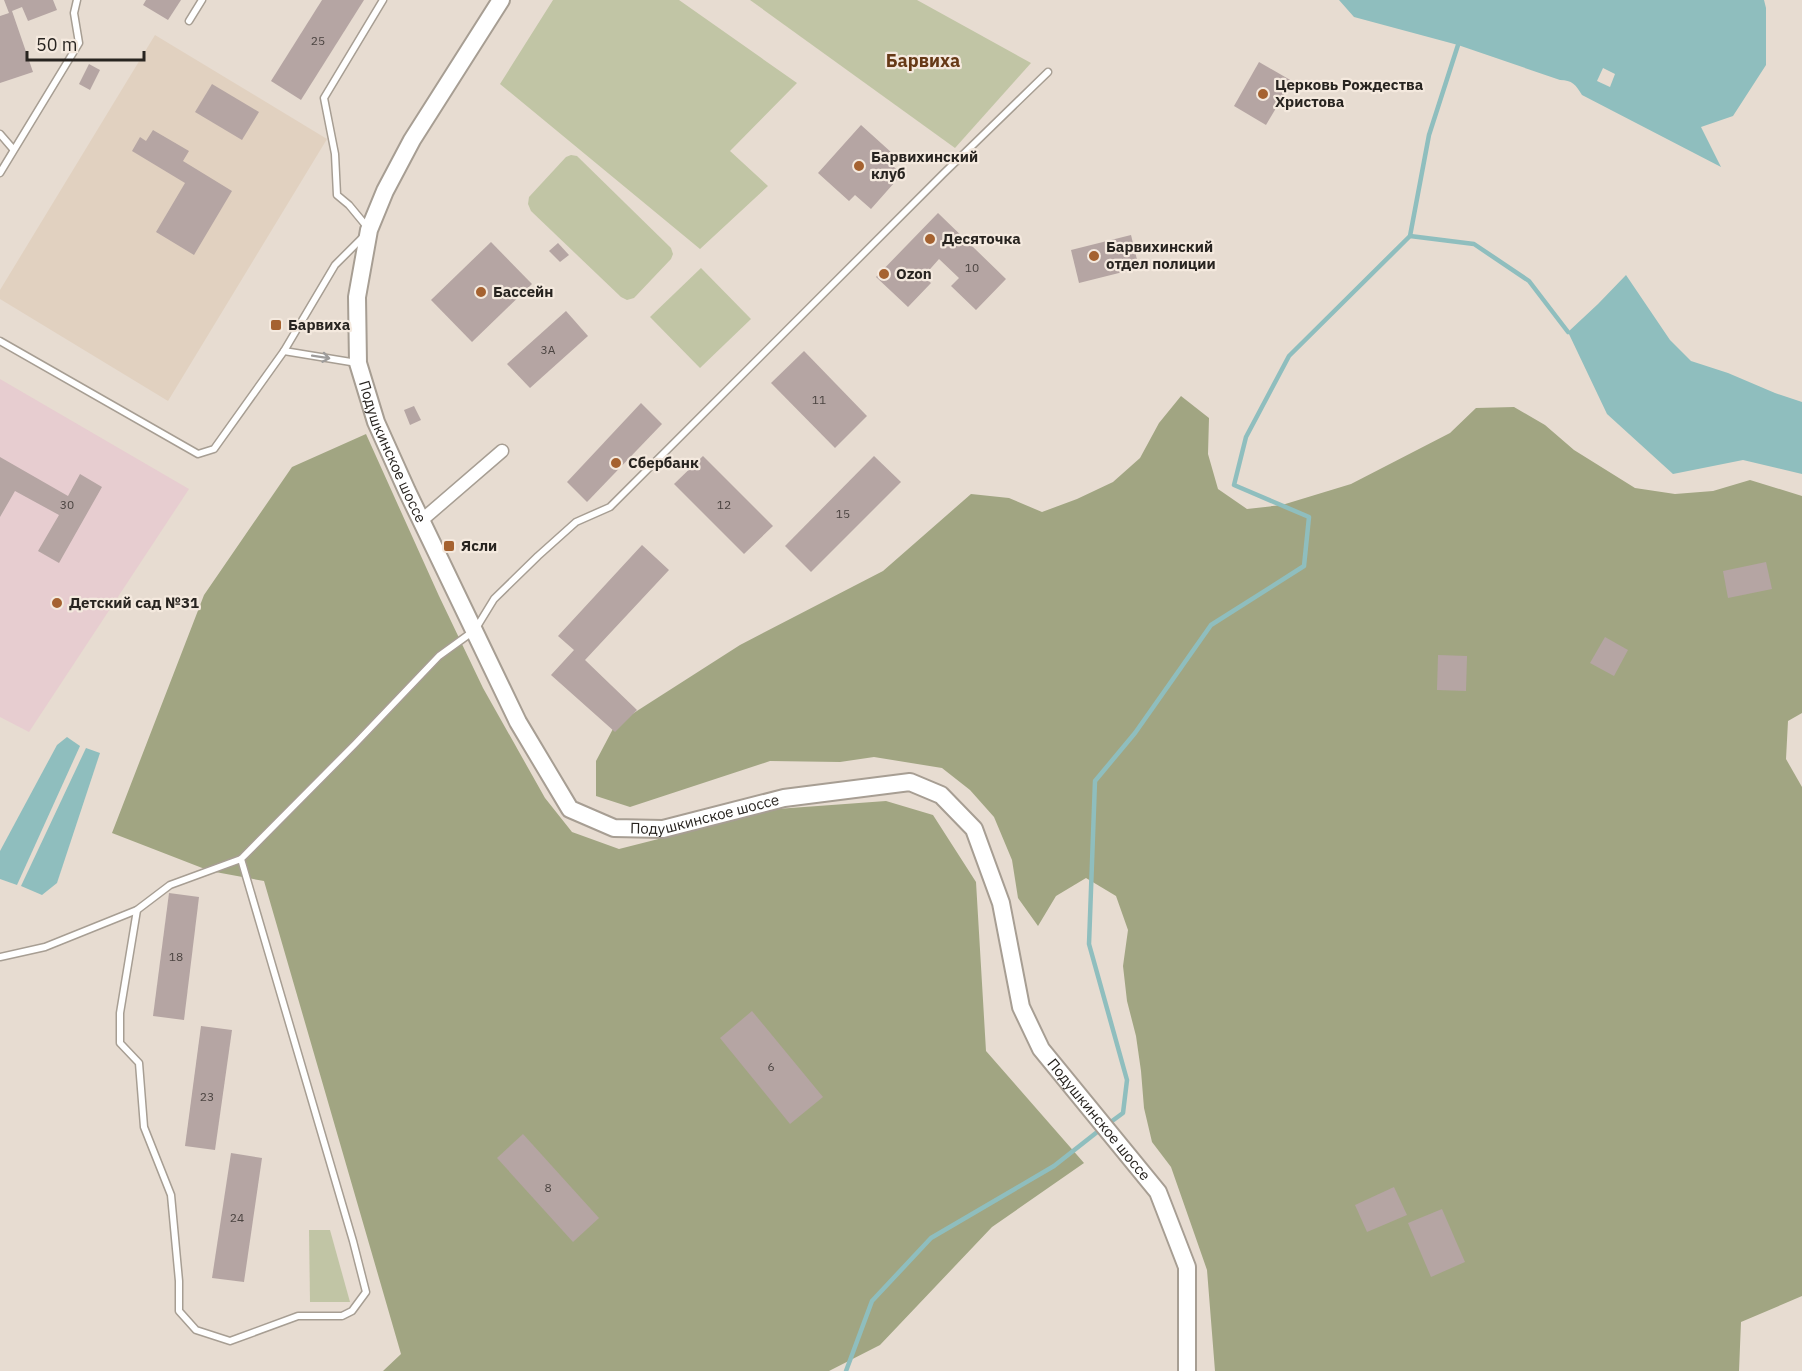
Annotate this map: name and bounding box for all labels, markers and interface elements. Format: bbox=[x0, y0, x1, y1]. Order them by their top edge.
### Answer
scale bar bbox=[27, 24, 144, 62]
text: 50 m bbox=[36, 33, 78, 56]
house number: 25 bbox=[311, 33, 325, 48]
district label: Барвиха bbox=[886, 49, 960, 72]
place label: Церковь Рождества Христова bbox=[1275, 75, 1424, 111]
marker: Церковь Рождества Христова bbox=[1256, 87, 1270, 101]
place label: Барвихинский клуб bbox=[871, 147, 978, 183]
marker: Барвихинский клуб bbox=[852, 159, 866, 173]
place label: Десяточка bbox=[942, 229, 1021, 248]
marker: Десяточка bbox=[923, 232, 937, 246]
place label: Барвихинский отдел полиции bbox=[1106, 237, 1216, 273]
marker: Барвихинский отдел полиции bbox=[1087, 249, 1101, 263]
house number: 10 bbox=[965, 260, 979, 275]
place label: Ozon bbox=[896, 264, 932, 283]
marker: Ozon bbox=[877, 267, 891, 281]
place label: Бассейн bbox=[493, 282, 553, 301]
marker: Бассейн bbox=[474, 285, 488, 299]
place label: Барвиха bbox=[288, 315, 351, 334]
marker: Барвиха bbox=[269, 318, 283, 332]
house number: 3А bbox=[541, 342, 556, 357]
one-way arrow bbox=[310, 352, 330, 363]
street label: Подушкинское шоссе bbox=[355, 378, 431, 526]
house number: 11 bbox=[812, 392, 826, 407]
place label: Сбербанк bbox=[628, 453, 699, 472]
marker: Сбербанк bbox=[609, 456, 623, 470]
house number: 30 bbox=[60, 497, 74, 512]
house number: 12 bbox=[717, 497, 731, 512]
house number: 15 bbox=[836, 506, 850, 521]
place label: Ясли bbox=[461, 536, 497, 555]
marker: Ясли bbox=[442, 539, 456, 553]
place label: Детский сад №31 bbox=[69, 593, 199, 612]
marker: Детский сад №31 bbox=[50, 596, 64, 610]
street label: Подушкинское шоссе bbox=[630, 790, 781, 838]
house number: 18 bbox=[169, 949, 183, 964]
street label: Подушкинское шоссе bbox=[1043, 1054, 1155, 1184]
house number: 6 bbox=[767, 1059, 775, 1074]
house number: 23 bbox=[200, 1089, 214, 1104]
house number: 8 bbox=[544, 1180, 552, 1195]
house number: 24 bbox=[230, 1210, 244, 1225]

